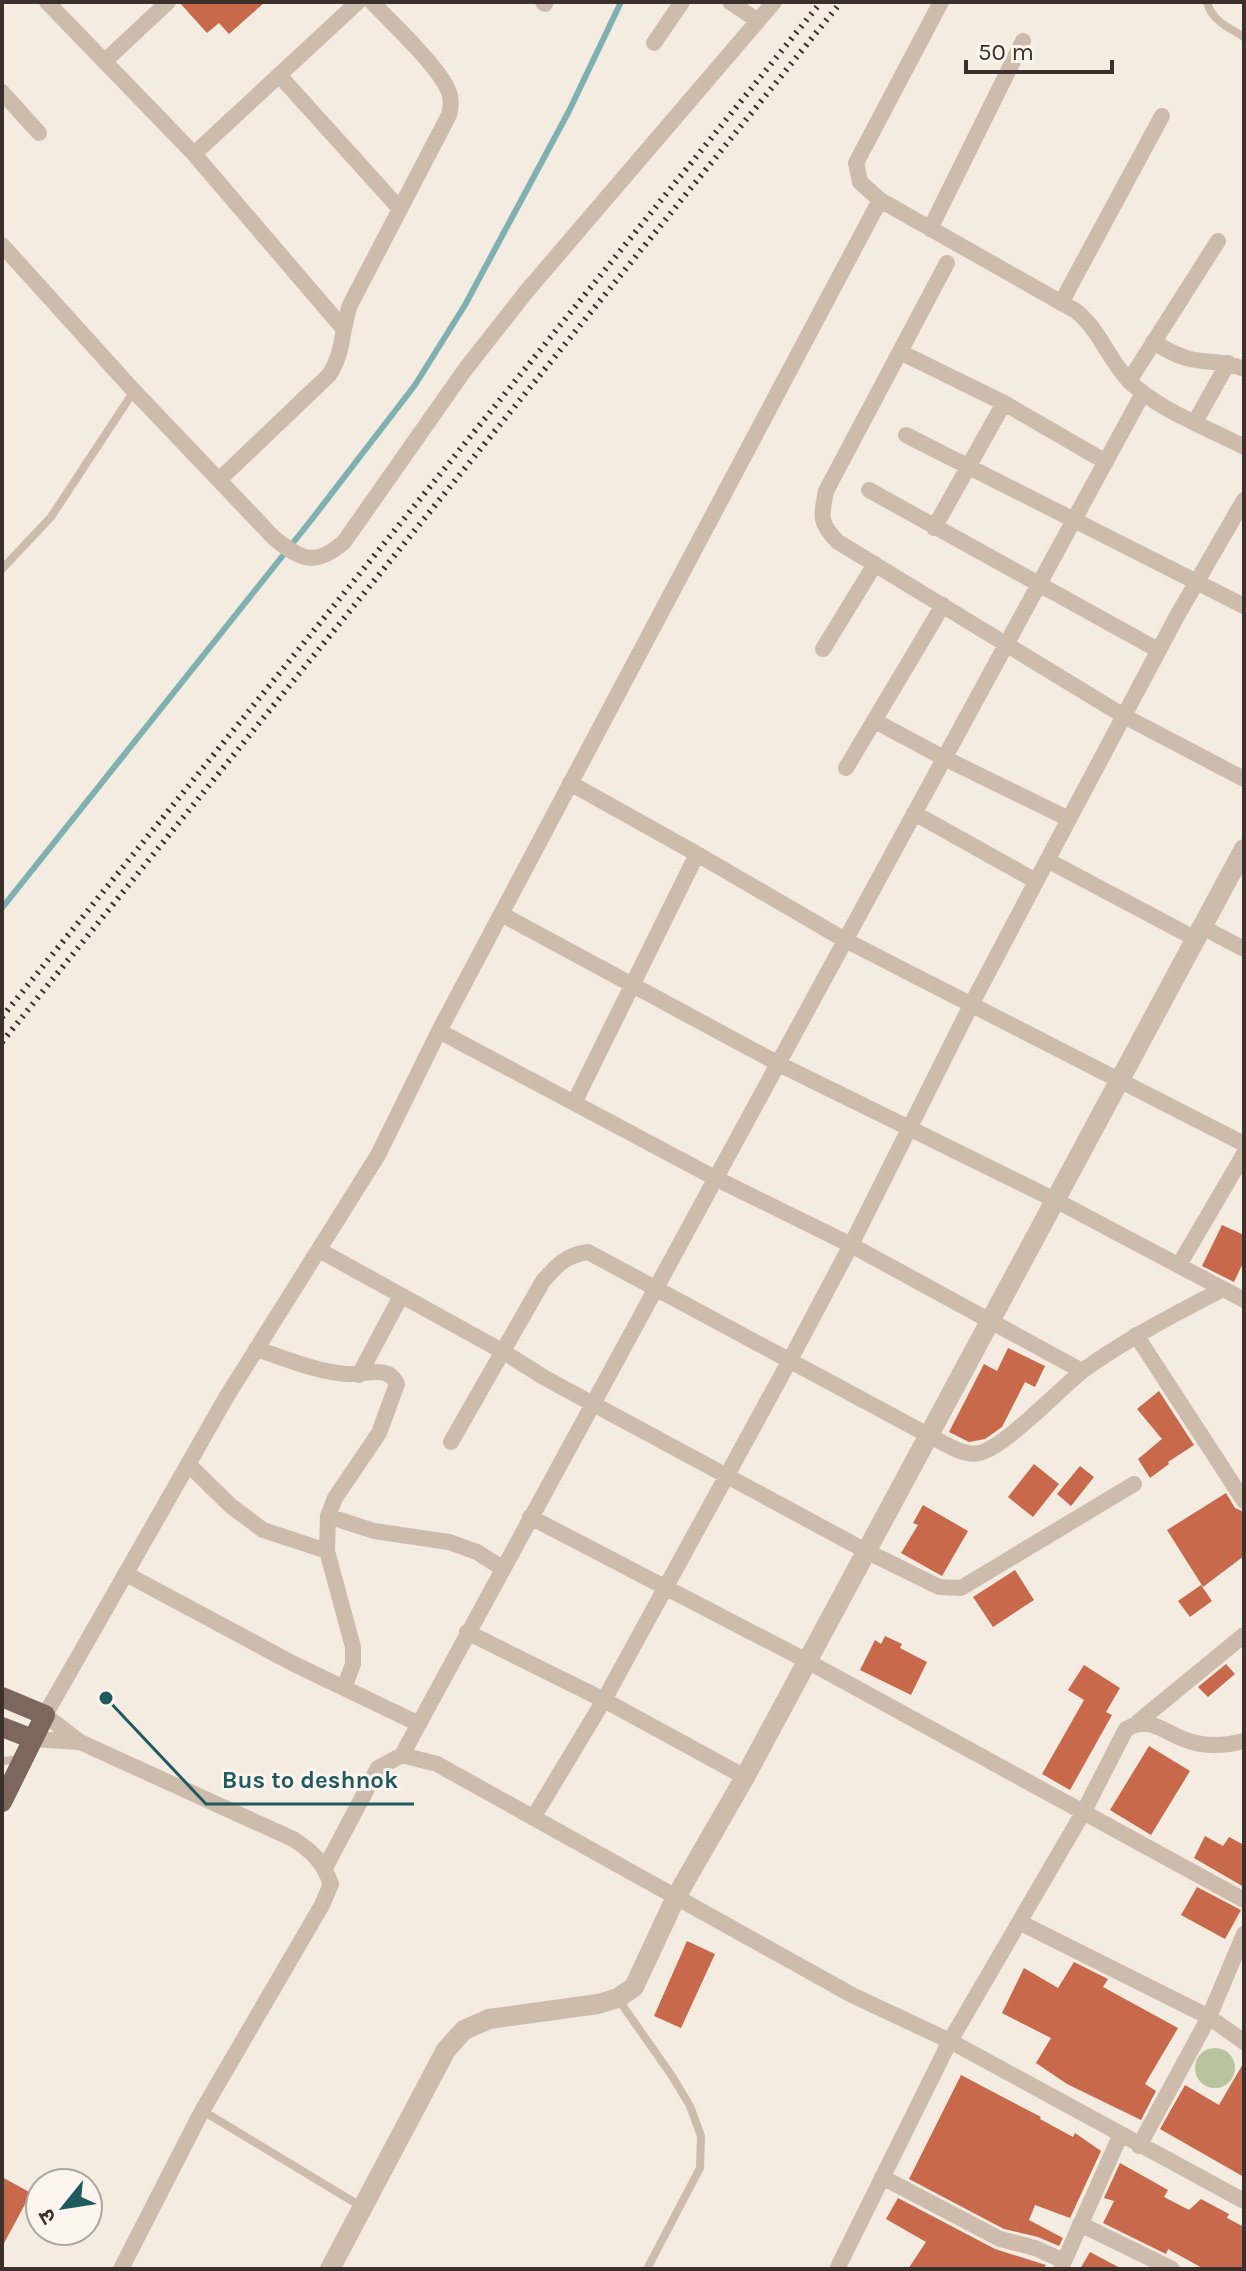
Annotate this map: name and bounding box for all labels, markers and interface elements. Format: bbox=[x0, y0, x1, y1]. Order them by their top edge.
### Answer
scale bar bbox=[966, 24, 1112, 74]
text: 50 m bbox=[978, 38, 1034, 66]
callout: Bus to deshnok bbox=[206, 1756, 414, 1804]
text: Bus to deshnok bbox=[222, 1766, 398, 1794]
north arrow bbox=[24, 2167, 104, 2247]
text: उ bbox=[33, 2203, 62, 2229]

